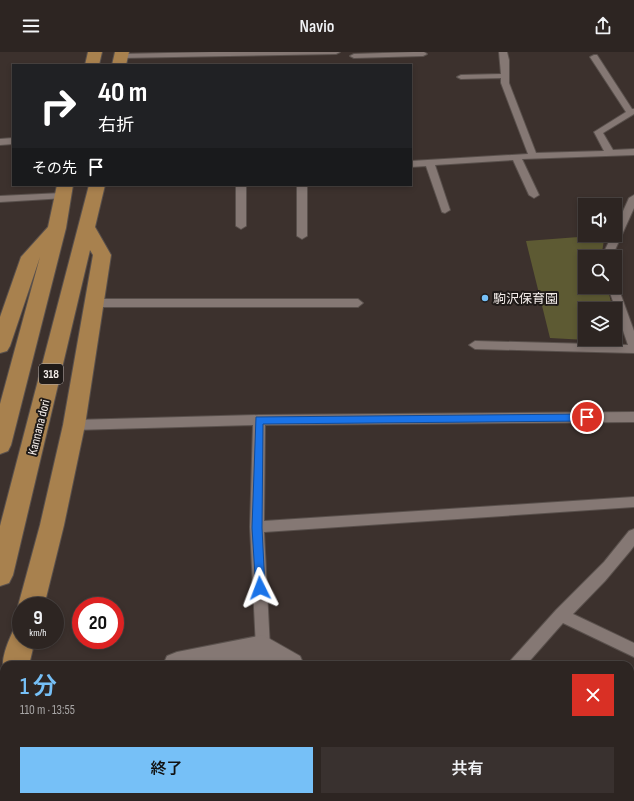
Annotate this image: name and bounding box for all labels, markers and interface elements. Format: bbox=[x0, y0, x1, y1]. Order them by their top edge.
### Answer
icon: menu bbox=[20, 15, 42, 37]
icon: share bbox=[592, 15, 614, 37]
text: Navio bbox=[300, 16, 335, 37]
text: 40 m bbox=[98, 76, 147, 109]
icon: right bbox=[32, 80, 84, 132]
text: 右折 bbox=[98, 115, 134, 136]
icon: arrive bbox=[85, 156, 107, 178]
text: その先 bbox=[32, 159, 77, 178]
map controls bbox=[578, 198, 622, 346]
button: sound bbox=[578, 198, 622, 242]
button: search bbox=[578, 250, 622, 294]
place label: 駒沢保育園 bbox=[493, 291, 558, 307]
marker: 駒沢保育園 bbox=[480, 293, 490, 303]
button: layers bbox=[578, 302, 622, 346]
road number: 318 bbox=[39, 364, 63, 384]
street label: Kannana dori bbox=[24, 398, 54, 457]
pin bbox=[570, 400, 604, 434]
icon: arrive bbox=[576, 406, 598, 428]
position arrow bbox=[239, 567, 281, 609]
speed limit sign: 20 bbox=[72, 597, 124, 649]
text: 9 bbox=[33, 606, 43, 630]
text: km/h bbox=[29, 627, 47, 639]
text: 1 分 bbox=[20, 672, 57, 701]
button: close bbox=[572, 674, 614, 716]
text: 110 m · 13:55 bbox=[20, 702, 75, 718]
button: 終了 bbox=[20, 747, 313, 793]
button: 共有 bbox=[321, 747, 614, 793]

